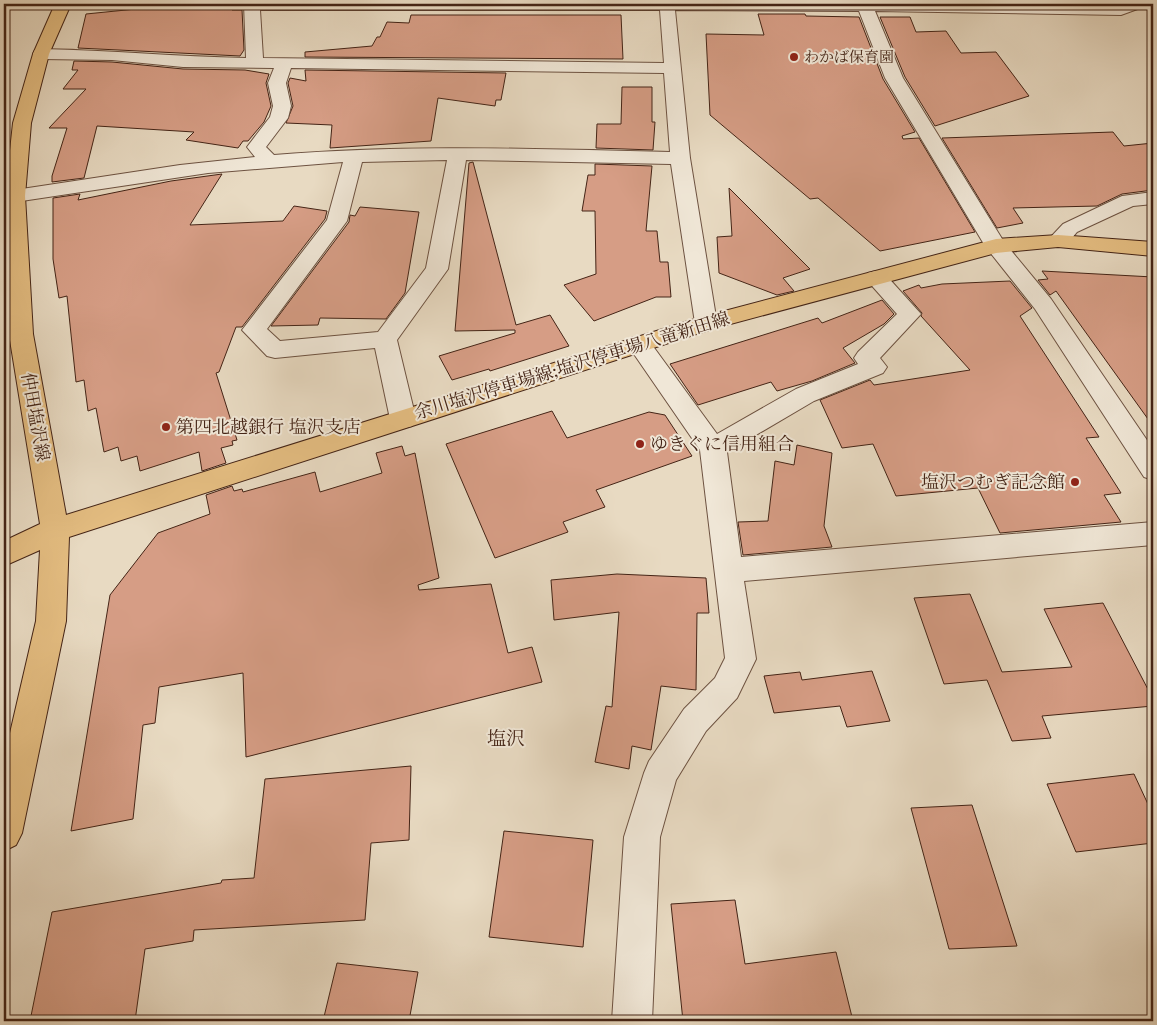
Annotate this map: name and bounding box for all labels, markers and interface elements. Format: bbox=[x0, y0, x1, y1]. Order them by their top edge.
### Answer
place label: わかば保育園 bbox=[804, 47, 894, 67]
marker: わかば保育園 bbox=[788, 51, 800, 63]
street label: 余川塩沢停車場線;塩沢停車場八竜新田線 bbox=[411, 306, 733, 426]
street label: 仲田塩沢線 bbox=[15, 371, 55, 463]
place label: 第四北越銀行 塩沢支店 bbox=[176, 415, 361, 440]
marker: 第四北越銀行 塩沢支店 bbox=[160, 421, 172, 433]
place label: ゆきぐに信用組合 bbox=[650, 432, 794, 457]
marker: ゆきぐに信用組合 bbox=[634, 438, 646, 450]
place label: 塩沢つむぎ記念館 bbox=[921, 470, 1065, 495]
marker: 塩沢つむぎ記念館 bbox=[1069, 476, 1081, 488]
district label: 塩沢 bbox=[487, 726, 525, 752]

